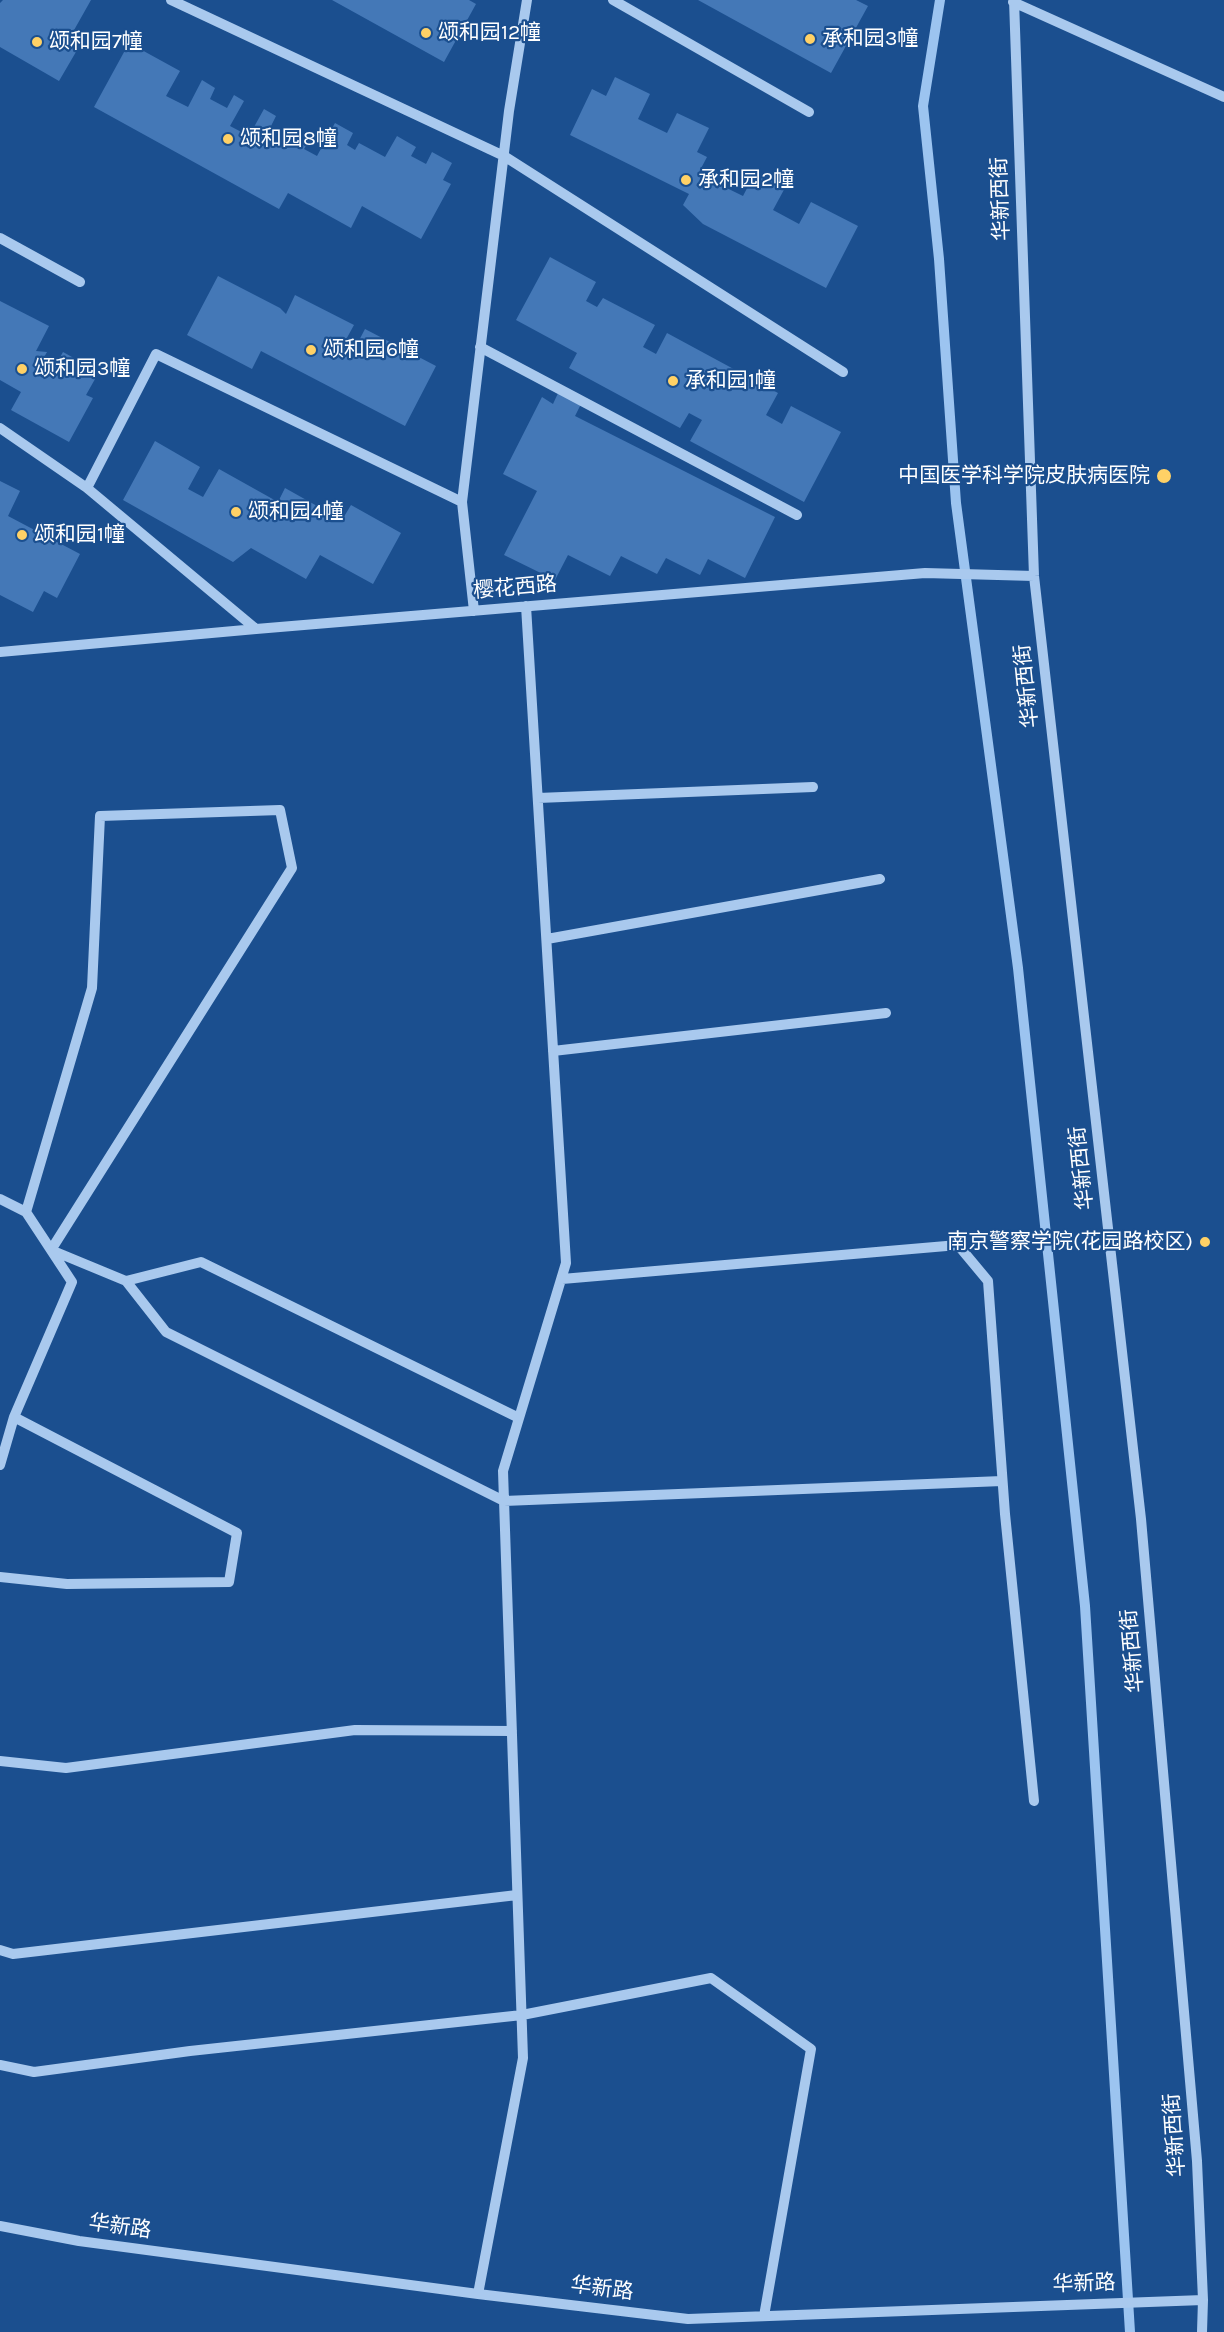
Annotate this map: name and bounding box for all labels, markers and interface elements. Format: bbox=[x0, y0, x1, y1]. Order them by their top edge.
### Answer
place label: 颂和园12幢 bbox=[438, 20, 541, 46]
marker: 颂和园12幢 bbox=[419, 26, 433, 40]
place label: 承和园3幢 bbox=[822, 26, 918, 52]
place label: 颂和园7幢 bbox=[49, 29, 143, 55]
marker: 承和园3幢 bbox=[803, 32, 817, 46]
marker: 颂和园7幢 bbox=[30, 35, 44, 49]
place label: 颂和园8幢 bbox=[240, 126, 337, 152]
marker: 颂和园8幢 bbox=[221, 132, 235, 146]
street label: 华新西街 bbox=[987, 157, 1015, 241]
place label: 承和园2幢 bbox=[698, 167, 794, 193]
marker: 承和园2幢 bbox=[679, 173, 693, 187]
place label: 颂和园6幢 bbox=[323, 337, 419, 363]
marker: 颂和园6幢 bbox=[304, 343, 318, 357]
place label: 颂和园3幢 bbox=[34, 356, 130, 382]
marker: 颂和园3幢 bbox=[15, 362, 29, 376]
place label: 承和园1幢 bbox=[685, 368, 776, 394]
marker: 承和园1幢 bbox=[666, 374, 680, 388]
place label: 中国医学科学院皮肤病医院 bbox=[898, 463, 1150, 489]
marker: 中国医学科学院皮肤病医院 bbox=[1155, 467, 1173, 485]
place label: 颂和园4幢 bbox=[248, 499, 344, 525]
marker: 颂和园4幢 bbox=[229, 505, 243, 519]
place label: 颂和园1幢 bbox=[34, 522, 125, 548]
marker: 颂和园1幢 bbox=[15, 528, 29, 542]
street label: 樱花西路 bbox=[472, 572, 558, 604]
street label: 华新西街 bbox=[1010, 643, 1044, 729]
street label: 华新西街 bbox=[1065, 1125, 1099, 1211]
place label: 南京警察学院(花园路校区) bbox=[947, 1229, 1193, 1255]
marker: 南京警察学院(花园路校区) bbox=[1198, 1235, 1212, 1249]
street label: 华新西街 bbox=[1117, 1608, 1149, 1694]
street label: 华新西街 bbox=[1160, 2092, 1190, 2178]
street label: 华新路 bbox=[87, 2210, 153, 2244]
street label: 华新路 bbox=[1052, 2270, 1116, 2298]
street label: 华新路 bbox=[569, 2273, 635, 2305]

